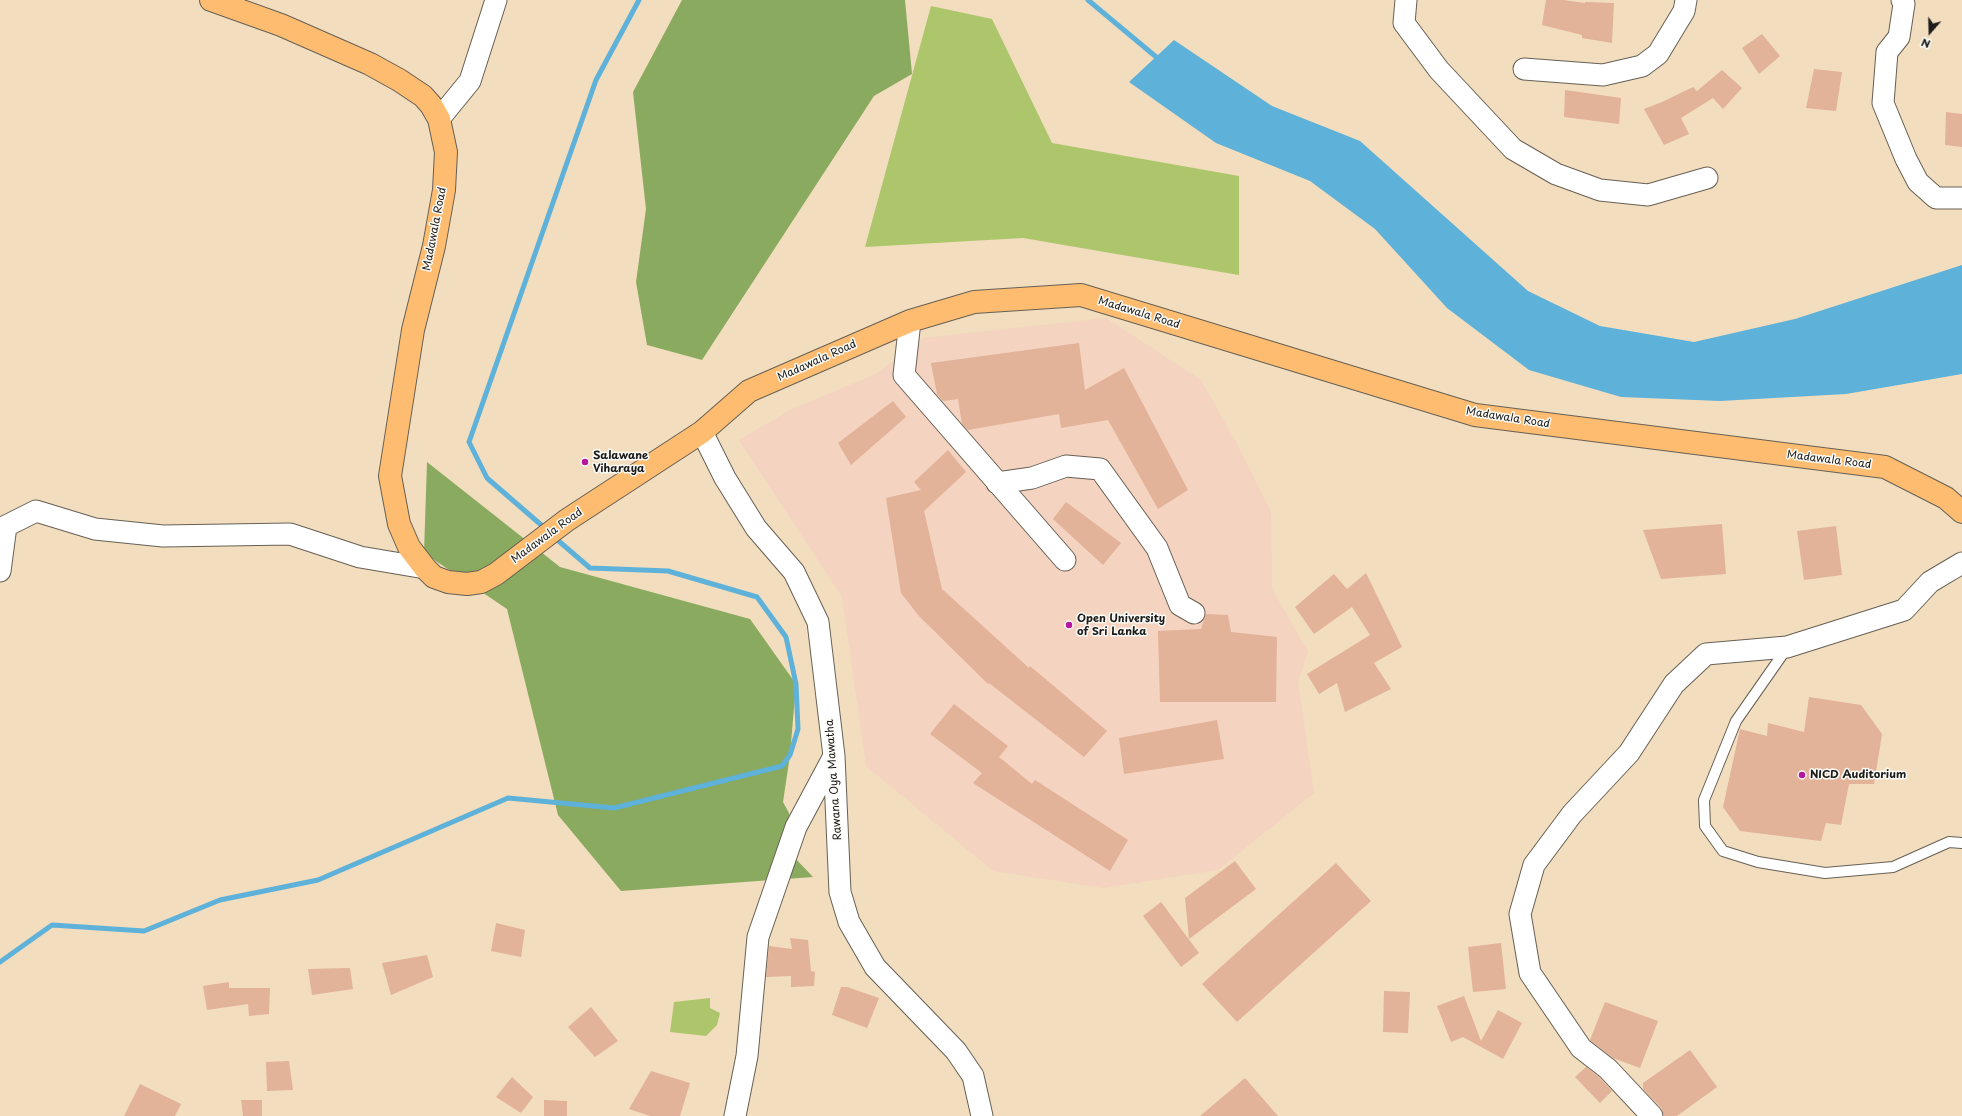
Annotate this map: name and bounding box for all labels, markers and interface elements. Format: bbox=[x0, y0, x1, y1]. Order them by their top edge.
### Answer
north arrow bbox=[1910, 12, 1950, 52]
text: N bbox=[1919, 34, 1933, 53]
street label: Madawala Road bbox=[420, 186, 450, 272]
street label: Madawala Road bbox=[1096, 294, 1182, 332]
street label: Madawala Road bbox=[776, 338, 858, 384]
street label: Madawala Road bbox=[1465, 405, 1551, 431]
street label: Madawala Road bbox=[1786, 448, 1872, 472]
place label: Salawane Viharaya bbox=[593, 449, 648, 475]
marker: Salawane Viharaya bbox=[580, 457, 590, 467]
street label: Madawala Road bbox=[509, 506, 585, 566]
place label: Open University of Sri Lanka bbox=[1077, 612, 1165, 638]
marker: Open University of Sri Lanka bbox=[1064, 620, 1074, 630]
street label: Rawana Oya Mawatha bbox=[823, 719, 845, 841]
place label: NICD Auditorium bbox=[1810, 768, 1906, 782]
marker: NICD Auditorium bbox=[1797, 770, 1807, 780]

